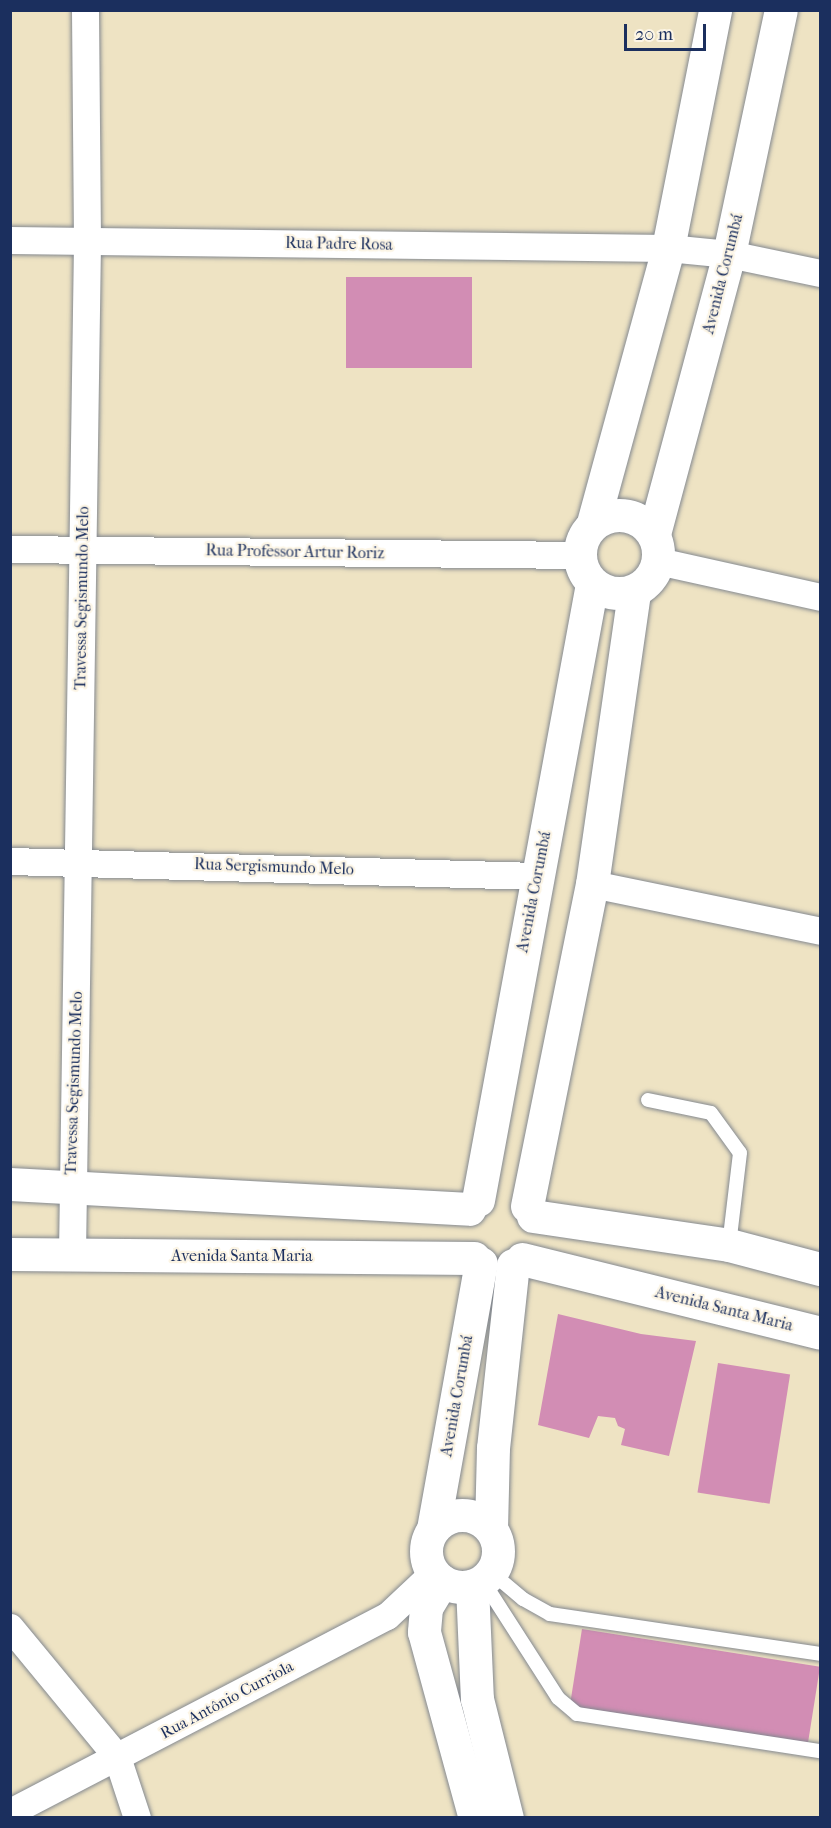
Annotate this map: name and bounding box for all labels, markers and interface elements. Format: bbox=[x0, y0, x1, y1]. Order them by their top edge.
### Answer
scale bar bbox=[627, 12, 710, 50]
text: 20 m bbox=[635, 24, 673, 45]
street label: Avenida Corumbá bbox=[699, 212, 747, 336]
street label: Rua Padre Rosa bbox=[285, 233, 393, 255]
street label: Travessa Segismundo Melo bbox=[71, 506, 93, 690]
street label: Rua Professor Artur Roriz bbox=[205, 541, 385, 563]
street label: Avenida Corumbá bbox=[513, 830, 555, 954]
street label: Rua Sergismundo Melo bbox=[194, 855, 354, 879]
street label: Travessa Segismundo Melo bbox=[61, 991, 87, 1175]
street label: Avenida Santa Maria bbox=[171, 1246, 313, 1266]
street label: Avenida Santa Maria bbox=[653, 1283, 795, 1335]
street label: Avenida Corumbá bbox=[437, 1334, 477, 1458]
street label: Rua Antônio Curriola bbox=[157, 1657, 297, 1743]

